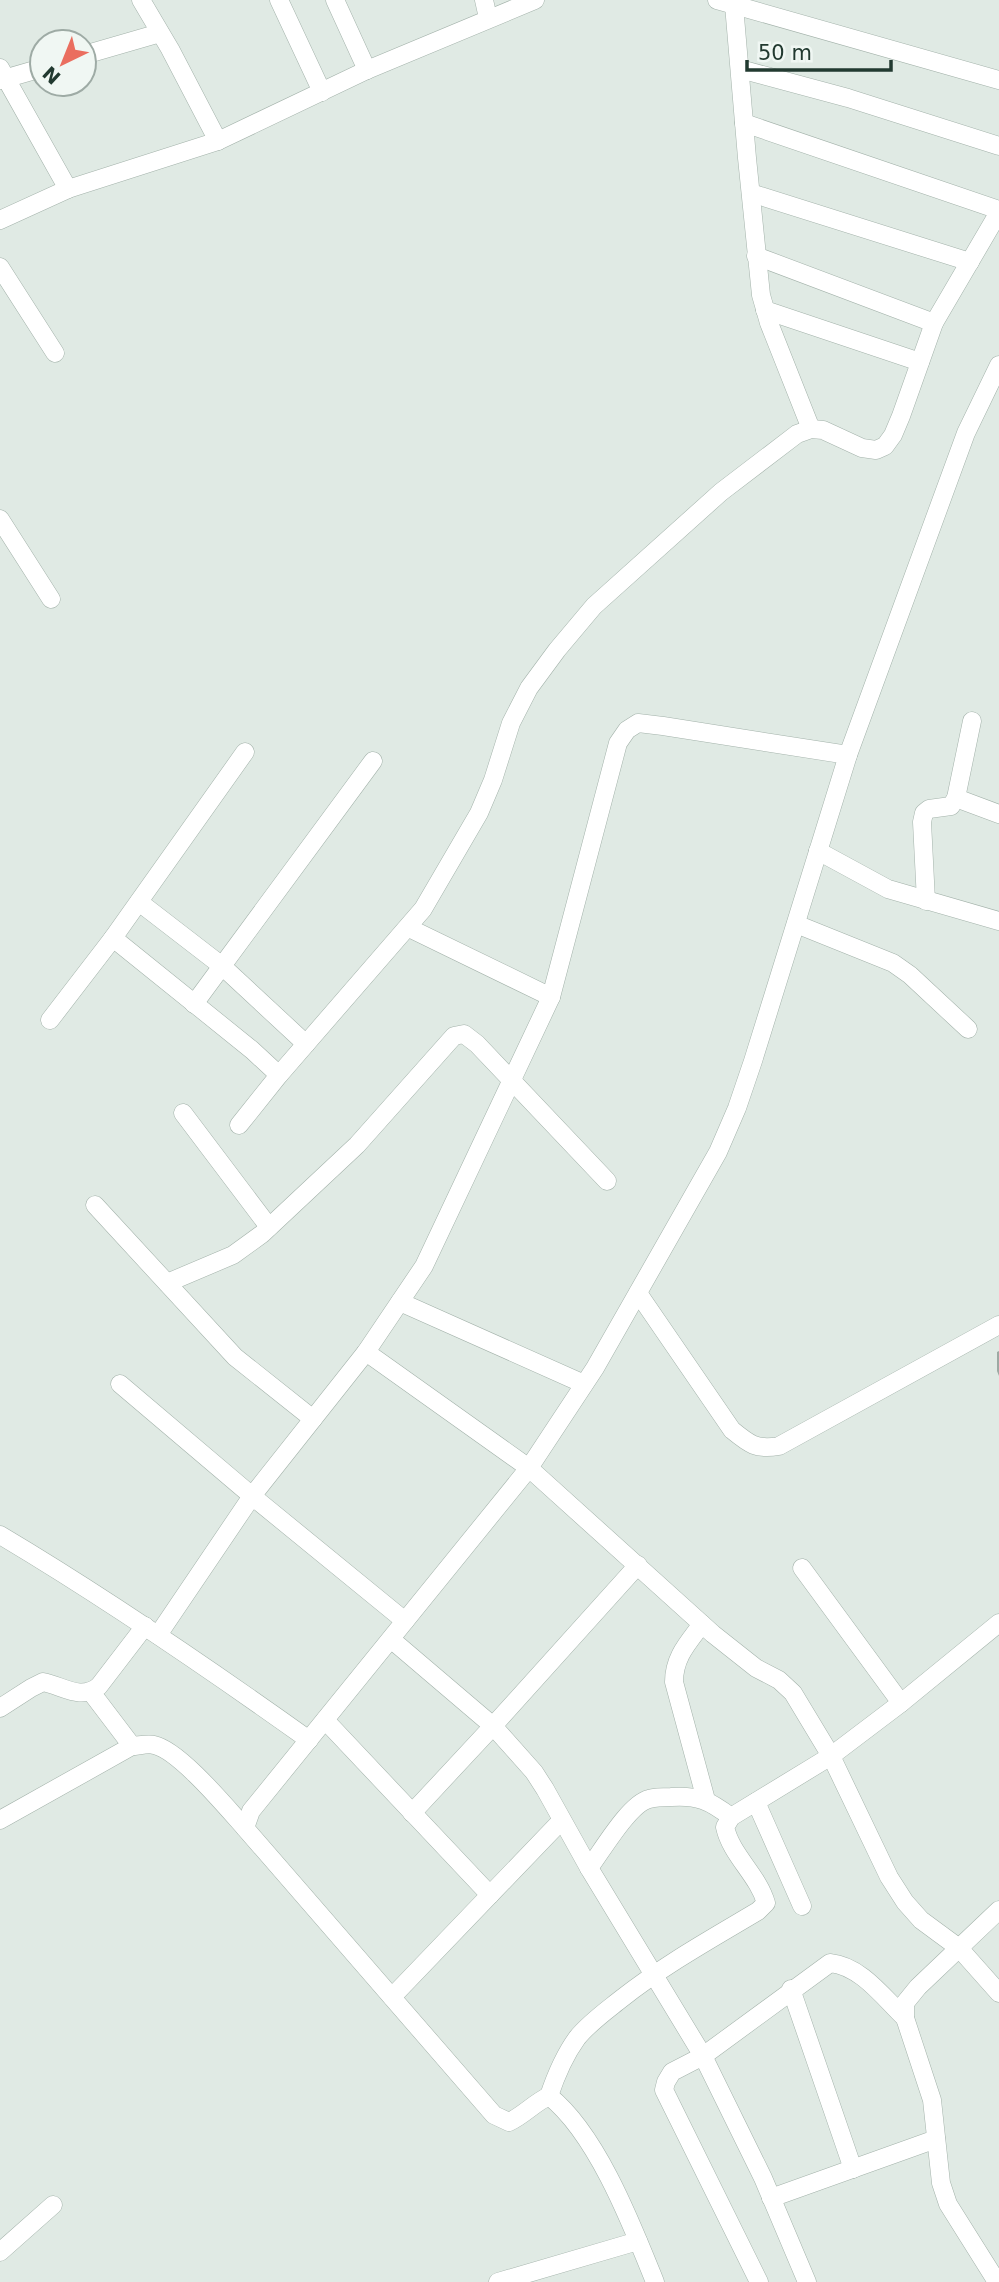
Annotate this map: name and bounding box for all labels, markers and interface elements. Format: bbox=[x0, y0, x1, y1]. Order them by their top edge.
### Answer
north arrow bbox=[28, 28, 98, 98]
scale bar bbox=[747, 28, 890, 72]
text: 50 m bbox=[758, 41, 812, 65]
text: N bbox=[38, 62, 65, 89]

